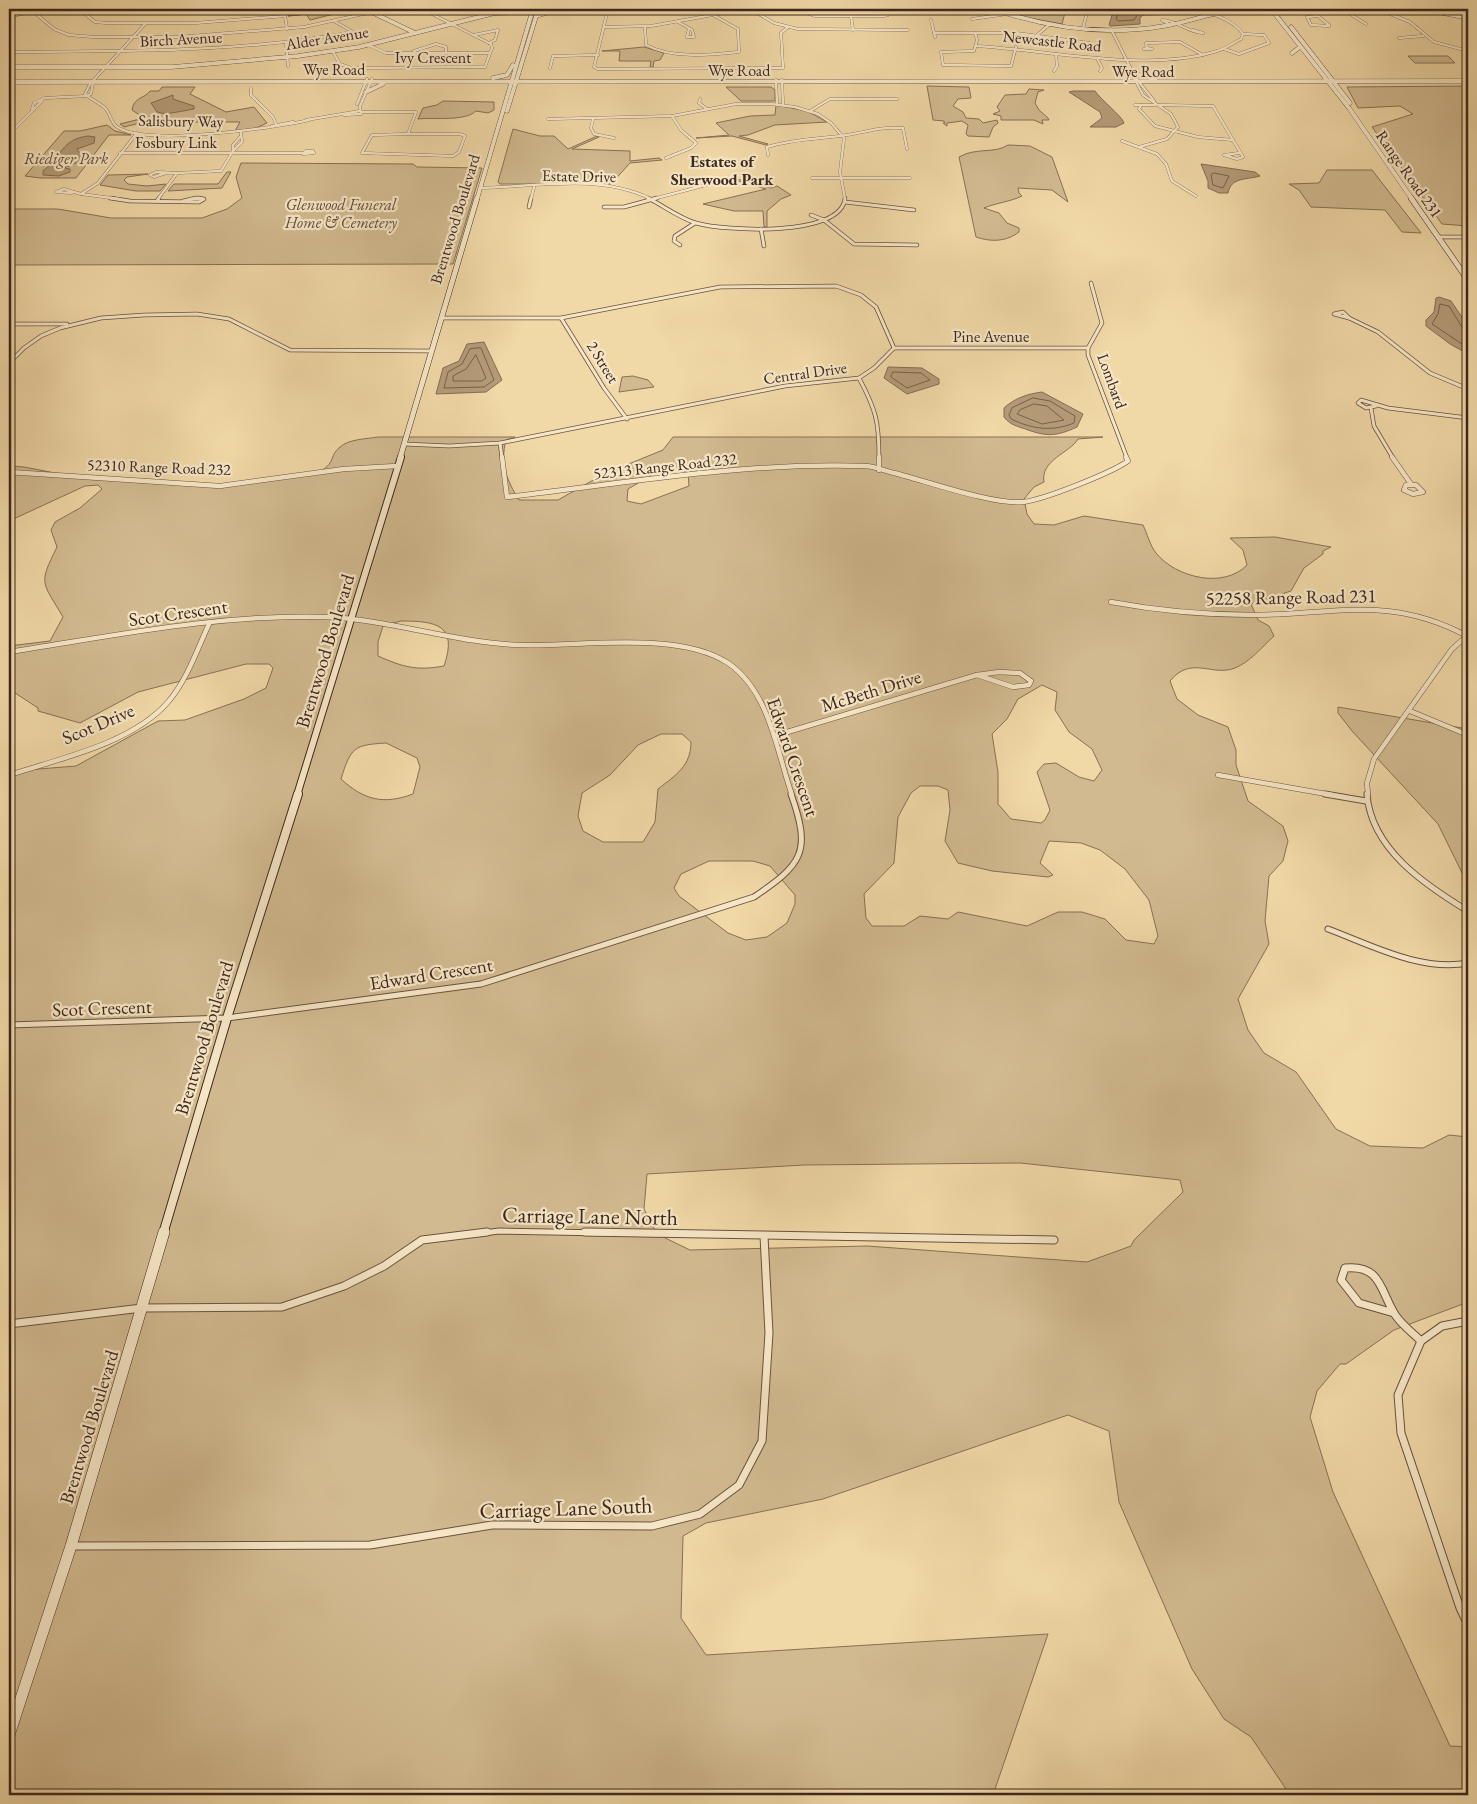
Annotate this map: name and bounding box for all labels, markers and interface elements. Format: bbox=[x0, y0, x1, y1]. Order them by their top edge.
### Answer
street label: Alder Avenue bbox=[283, 21, 370, 55]
street label: Newcastle Road bbox=[1002, 25, 1103, 57]
street label: Birch Avenue bbox=[139, 26, 223, 52]
street label: Ivy Crescent bbox=[395, 47, 471, 68]
street label: Wye Road bbox=[303, 59, 366, 80]
street label: Wye Road bbox=[708, 60, 771, 81]
street label: Wye Road bbox=[1112, 61, 1175, 82]
street label: Salisbury Way bbox=[138, 110, 225, 132]
street label: Range Road 231 bbox=[1371, 126, 1447, 222]
street label: Fosbury Link bbox=[135, 132, 218, 153]
park label: Riediger Park bbox=[24, 148, 109, 169]
street label: Brentwood Boulevard bbox=[425, 151, 485, 286]
district label: Estates of Sherwood Park bbox=[671, 151, 773, 190]
street label: Estate Drive bbox=[542, 165, 616, 187]
park label: Glenwood Funeral Home & Cemetery bbox=[284, 194, 398, 233]
street label: Pine Avenue bbox=[953, 326, 1029, 347]
street label: 2 Street bbox=[582, 337, 624, 387]
street label: Lombard bbox=[1092, 350, 1132, 412]
street label: Central Drive bbox=[762, 357, 848, 389]
street label: 52313 Range Road 232 bbox=[592, 448, 738, 484]
street label: 52310 Range Road 232 bbox=[87, 454, 232, 480]
street label: Brentwood Boulevard bbox=[290, 571, 360, 731]
street label: 52258 Range Road 231 bbox=[1205, 583, 1377, 611]
street label: Scot Crescent bbox=[127, 594, 229, 632]
street label: McBeth Drive bbox=[818, 664, 924, 718]
street label: Edward Crescent bbox=[761, 694, 825, 820]
street label: Scot Drive bbox=[58, 698, 138, 750]
street label: Edward Crescent bbox=[368, 952, 494, 996]
street label: Brentwood Boulevard bbox=[169, 958, 239, 1118]
street label: Scot Crescent bbox=[52, 994, 152, 1022]
street label: Carriage Lane North bbox=[502, 1200, 678, 1232]
street label: Brentwood Boulevard bbox=[54, 1347, 124, 1507]
street label: Carriage Lane South bbox=[479, 1490, 653, 1526]

